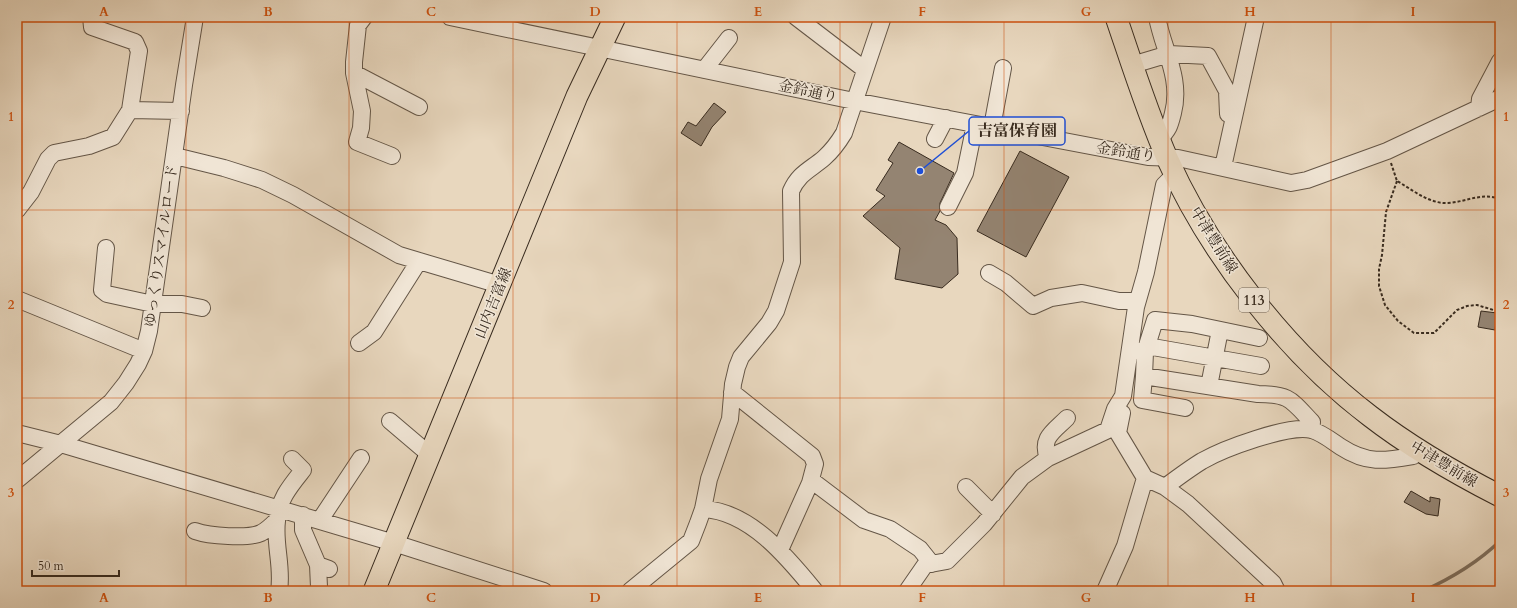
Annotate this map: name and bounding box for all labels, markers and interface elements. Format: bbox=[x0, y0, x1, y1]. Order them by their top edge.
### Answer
text: A bbox=[99, 3, 109, 21]
text: B bbox=[263, 3, 273, 21]
text: C bbox=[426, 3, 436, 21]
text: D bbox=[589, 3, 601, 21]
text: E bbox=[754, 3, 762, 21]
text: F bbox=[918, 3, 926, 21]
text: G bbox=[1081, 3, 1092, 21]
text: H bbox=[1244, 3, 1256, 21]
text: I bbox=[1410, 3, 1416, 21]
street label: 金鈴通り bbox=[777, 75, 839, 107]
text: 1 bbox=[8, 108, 14, 126]
text: 1 bbox=[1503, 108, 1509, 126]
callout: 吉富保育園 bbox=[969, 117, 1065, 145]
text: 吉富保育園 bbox=[977, 120, 1057, 142]
street label: 金鈴通り bbox=[1095, 137, 1157, 167]
street label: ゆっくりスマイルロード bbox=[140, 163, 182, 329]
street label: 中津豊前線 bbox=[1186, 203, 1242, 277]
street label: 山内吉富線 bbox=[470, 264, 516, 342]
road number: 113 bbox=[1239, 288, 1269, 312]
text: 2 bbox=[8, 296, 15, 314]
text: 2 bbox=[1503, 296, 1510, 314]
street label: 中津豊前線 bbox=[1407, 436, 1481, 492]
text: 3 bbox=[8, 484, 15, 502]
text: 3 bbox=[1503, 484, 1510, 502]
scale bar bbox=[32, 552, 119, 578]
text: 50 m bbox=[38, 558, 65, 574]
text: A bbox=[99, 589, 109, 607]
text: B bbox=[263, 589, 273, 607]
text: C bbox=[426, 589, 436, 607]
text: D bbox=[589, 589, 601, 607]
text: E bbox=[754, 589, 762, 607]
text: F bbox=[918, 589, 926, 607]
text: G bbox=[1081, 589, 1092, 607]
text: H bbox=[1244, 589, 1256, 607]
text: I bbox=[1410, 589, 1416, 607]

